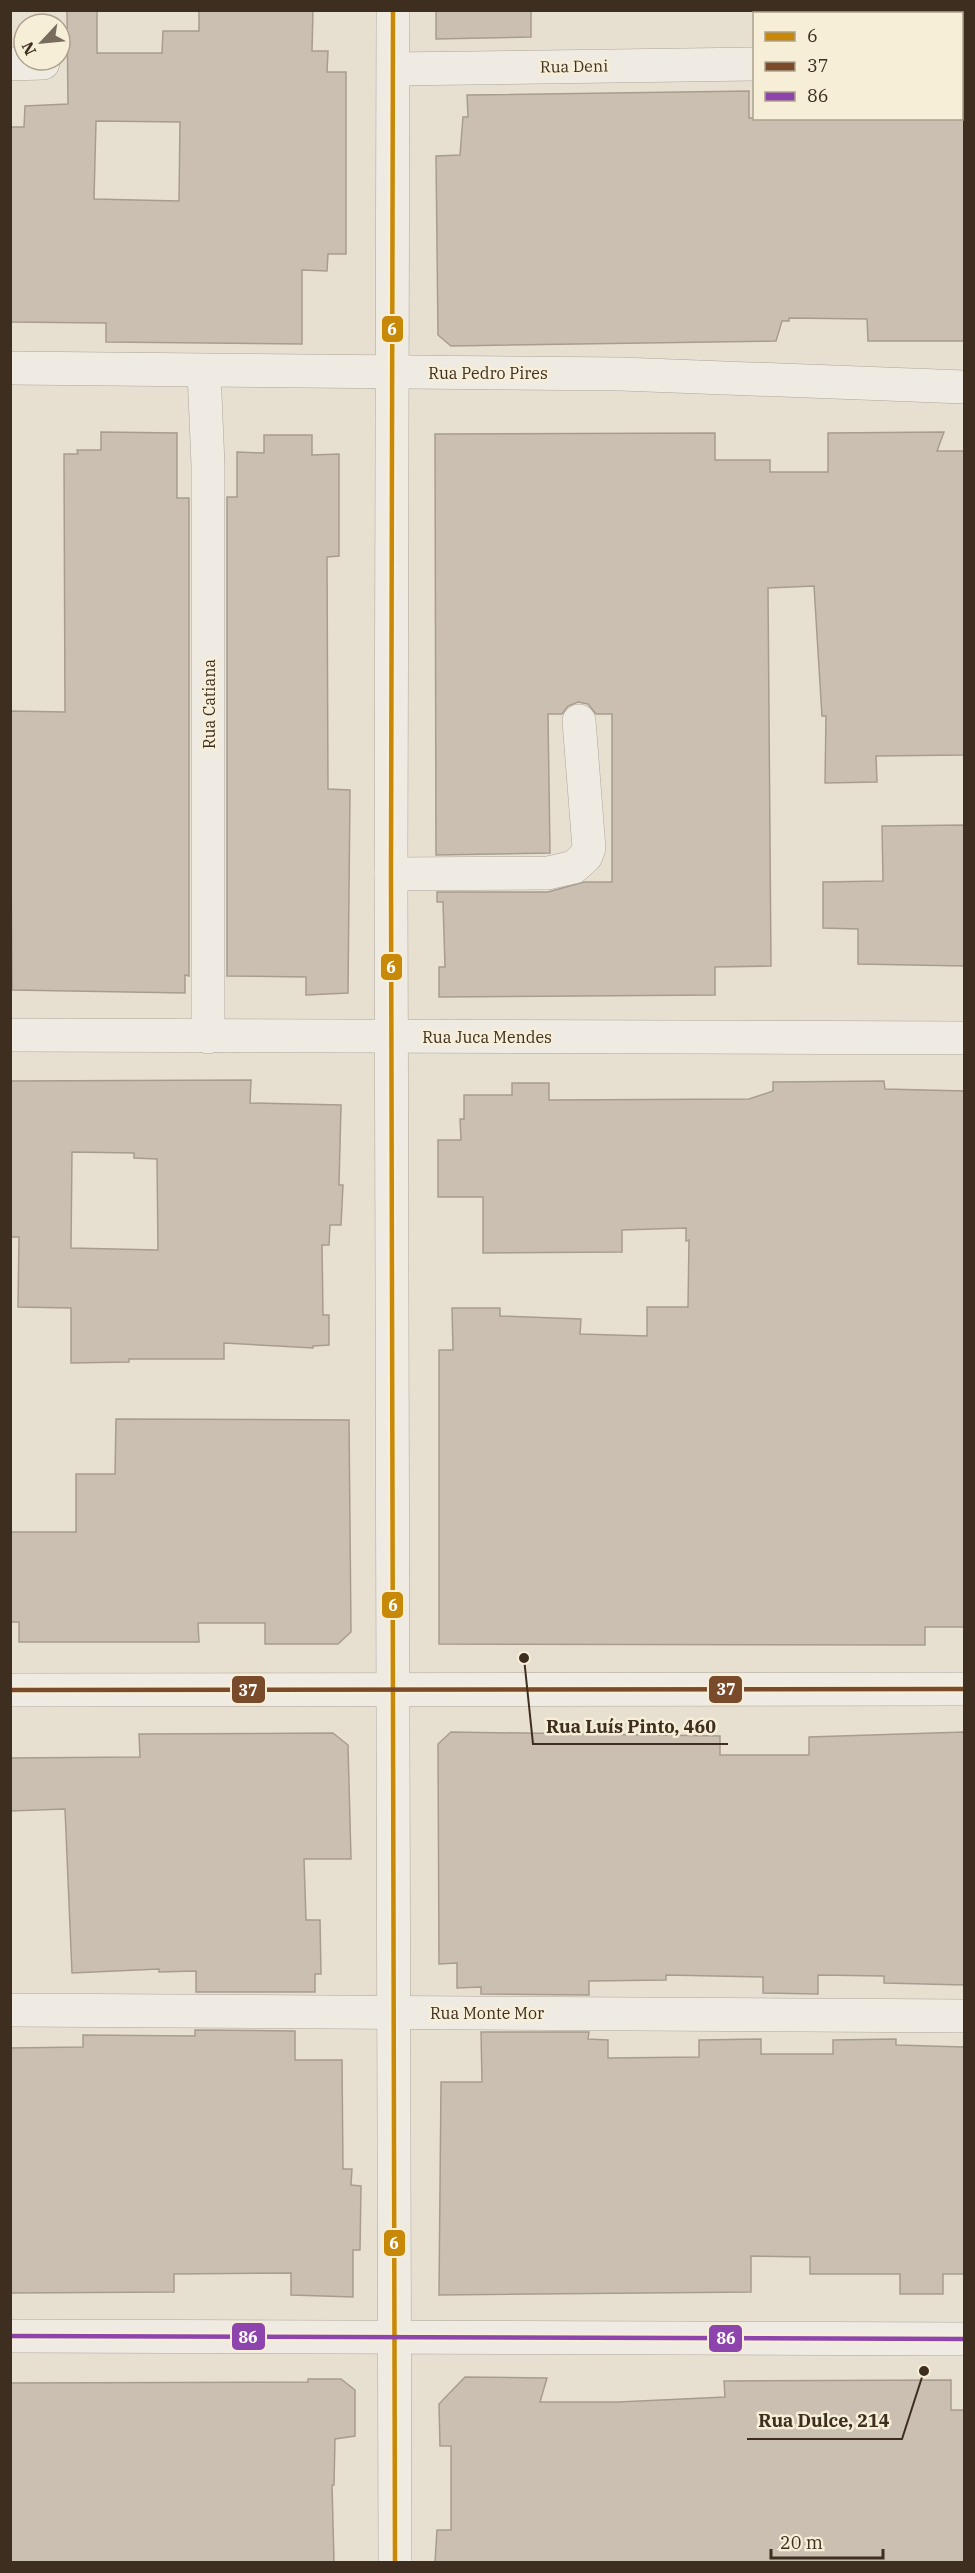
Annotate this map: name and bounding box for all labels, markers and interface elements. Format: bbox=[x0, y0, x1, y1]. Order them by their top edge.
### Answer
north arrow bbox=[12, 12, 72, 72]
legend bbox=[753, 12, 963, 120]
text: 6 bbox=[807, 24, 818, 47]
text: N bbox=[17, 39, 40, 59]
text: 37 bbox=[807, 54, 829, 77]
street label: Rua Deni bbox=[540, 55, 608, 77]
text: 86 bbox=[807, 84, 829, 107]
line badge: 6 bbox=[381, 315, 404, 343]
text: 6 bbox=[387, 319, 397, 339]
street label: Rua Pedro Pires bbox=[428, 363, 548, 383]
street label: Rua Catiana bbox=[199, 659, 219, 749]
line badge: 6 bbox=[380, 953, 403, 981]
text: 6 bbox=[386, 957, 396, 977]
street label: Rua Juca Mendes bbox=[422, 1027, 552, 1047]
line badge: 6 bbox=[381, 1591, 404, 1619]
text: 6 bbox=[388, 1595, 398, 1615]
line badge: 37 bbox=[231, 1675, 266, 1704]
line badge: 37 bbox=[708, 1675, 743, 1704]
text: 37 bbox=[716, 1679, 736, 1699]
text: 37 bbox=[238, 1680, 258, 1700]
callout: Rua Luís Pinto, 460 bbox=[533, 1708, 728, 1744]
text: Rua Luís Pinto, 460 bbox=[546, 1715, 716, 1738]
street label: Rua Monte Mor bbox=[430, 2003, 544, 2023]
line badge: 6 bbox=[383, 2229, 406, 2257]
text: 6 bbox=[389, 2233, 399, 2253]
line badge: 86 bbox=[231, 2322, 266, 2351]
line badge: 86 bbox=[708, 2324, 743, 2353]
text: 86 bbox=[238, 2327, 258, 2347]
text: 86 bbox=[716, 2328, 736, 2348]
callout: Rua Dulce, 214 bbox=[747, 2403, 902, 2439]
text: Rua Dulce, 214 bbox=[758, 2409, 890, 2432]
scale bar bbox=[771, 2522, 884, 2560]
text: 20 m bbox=[780, 2531, 823, 2554]

